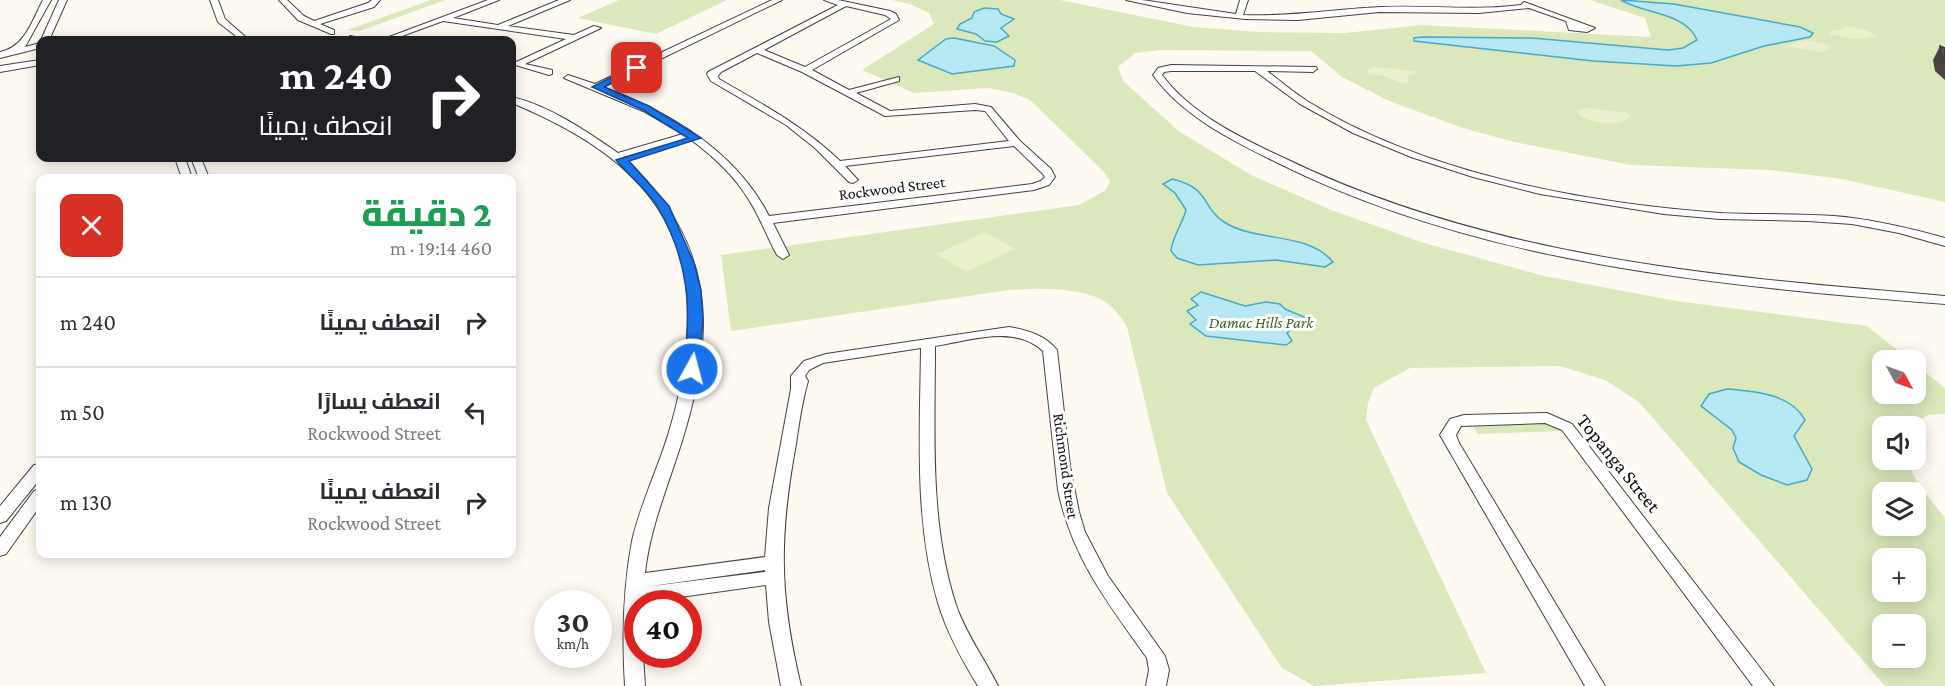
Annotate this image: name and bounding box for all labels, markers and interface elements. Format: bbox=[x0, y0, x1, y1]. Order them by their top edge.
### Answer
pin bbox=[611, 42, 662, 93]
text: 240 m bbox=[280, 51, 393, 98]
icon: arrive bbox=[620, 51, 653, 84]
icon: right bbox=[414, 60, 492, 138]
text: انعطف يمينًا bbox=[258, 111, 393, 141]
street label: Rockwood Street bbox=[838, 173, 947, 203]
button: close bbox=[60, 194, 123, 257]
text: 2 دقيقة bbox=[362, 194, 492, 234]
text: 460 m · 19:14 bbox=[390, 237, 492, 259]
icon: right bbox=[459, 306, 492, 339]
text: 240 m bbox=[60, 310, 116, 335]
text: انعطف يمينًا bbox=[319, 310, 441, 335]
park label: Damac Hills Park bbox=[1209, 314, 1314, 331]
position arrow bbox=[660, 337, 724, 401]
north arrow bbox=[1872, 350, 1926, 404]
map controls bbox=[1872, 350, 1926, 668]
text: انعطف يسارًا bbox=[317, 389, 441, 414]
icon: left bbox=[459, 396, 492, 429]
text: 50 m bbox=[60, 400, 105, 425]
street label: Topanga Street bbox=[1572, 409, 1666, 517]
street label: Richmond Street bbox=[1050, 412, 1082, 521]
button: sound bbox=[1872, 416, 1926, 470]
text: Rockwood Street bbox=[307, 422, 441, 444]
text: انعطف يمينًا bbox=[319, 479, 441, 504]
button: layers bbox=[1872, 482, 1926, 536]
icon: right bbox=[459, 486, 492, 519]
text: 130 m bbox=[60, 490, 112, 515]
text: Rockwood Street bbox=[307, 512, 441, 534]
button: + bbox=[1872, 548, 1926, 602]
speed limit sign: 40 bbox=[624, 590, 702, 668]
text: 30 bbox=[557, 605, 589, 638]
button: − bbox=[1872, 614, 1926, 668]
text: km/h bbox=[557, 636, 589, 652]

